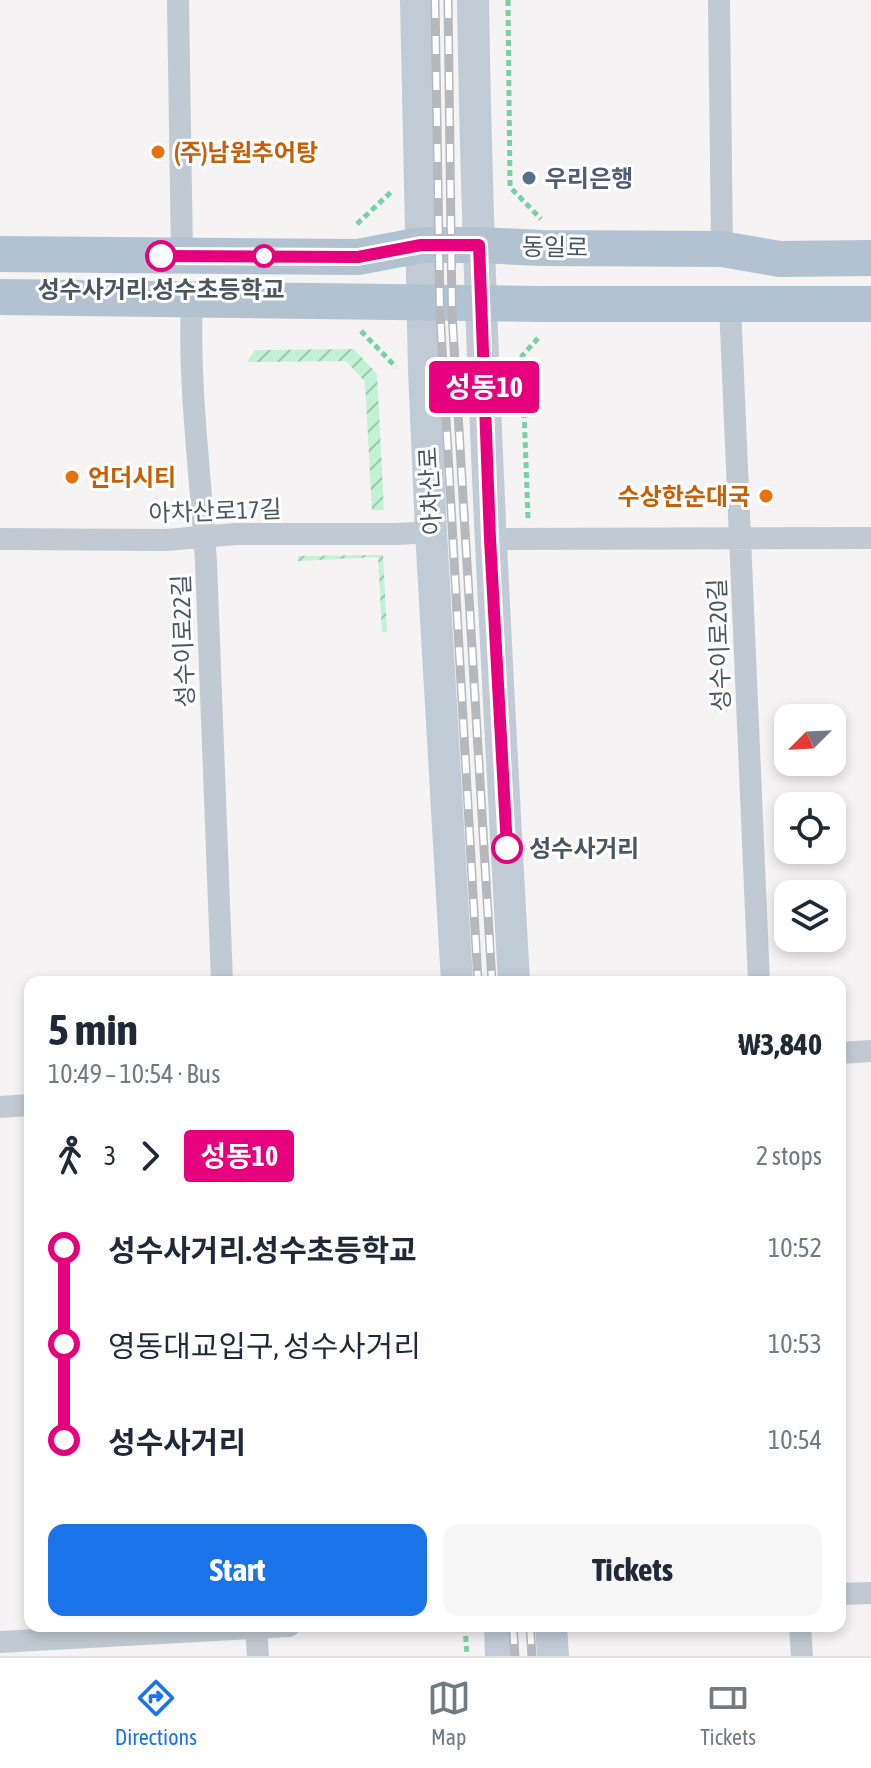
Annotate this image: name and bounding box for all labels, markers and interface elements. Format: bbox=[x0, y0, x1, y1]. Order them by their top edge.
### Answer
place label: (주)남원추어탕 bbox=[174, 139, 318, 166]
marker: (주)남원추어탕 bbox=[149, 143, 167, 161]
place label: 우리은행 bbox=[545, 165, 633, 192]
marker: 우리은행 bbox=[520, 169, 538, 187]
street label: 동일로 bbox=[522, 233, 588, 261]
marker: 성수사거리.성수초등학교 bbox=[146, 241, 176, 271]
unlabelled marker bbox=[253, 245, 275, 267]
place label: 성수사거리.성수초등학교 bbox=[37, 276, 285, 303]
line badge: 성동10 bbox=[428, 361, 540, 413]
text: 성동10 bbox=[445, 371, 523, 403]
street label: 아차산로 bbox=[414, 446, 446, 536]
place label: 언더시티 bbox=[88, 464, 176, 491]
marker: 언더시티 bbox=[63, 468, 81, 486]
place label: 수상한순대국 bbox=[618, 483, 750, 510]
marker: 수상한순대국 bbox=[757, 487, 775, 505]
street label: 아차산로17길 bbox=[148, 495, 282, 527]
street label: 성수이로22길 bbox=[167, 574, 199, 708]
street label: 성수이로20길 bbox=[703, 578, 735, 712]
north arrow bbox=[774, 704, 846, 776]
map controls bbox=[774, 704, 846, 952]
button: locate bbox=[774, 792, 846, 864]
marker: 성수사거리 bbox=[492, 833, 522, 863]
place label: 성수사거리 bbox=[529, 835, 639, 862]
button: layers bbox=[774, 880, 846, 952]
text: 5 min bbox=[48, 1004, 138, 1054]
text: ₩3,840 bbox=[739, 1027, 822, 1061]
text: 10:49 – 10:54 · Bus bbox=[48, 1059, 220, 1089]
icon: walk bbox=[48, 1134, 92, 1178]
icon: forward bbox=[128, 1134, 172, 1178]
text: 성동10 bbox=[200, 1140, 278, 1172]
text: 3 bbox=[104, 1141, 116, 1171]
text: 2 stops bbox=[756, 1141, 822, 1171]
text: 성수사거리.성수초등학교 bbox=[108, 1233, 417, 1267]
text: 10:52 bbox=[768, 1233, 822, 1263]
text: 영동대교입구, 성수사거리 bbox=[108, 1329, 421, 1363]
text: 10:53 bbox=[768, 1329, 822, 1359]
text: 성수사거리 bbox=[108, 1425, 246, 1459]
text: 10:54 bbox=[768, 1425, 822, 1455]
button: Start bbox=[48, 1524, 427, 1616]
button: Tickets bbox=[443, 1524, 822, 1616]
tab: Directions bbox=[115, 1676, 197, 1750]
tab: Map bbox=[427, 1676, 471, 1750]
tab: Tickets bbox=[700, 1676, 756, 1750]

